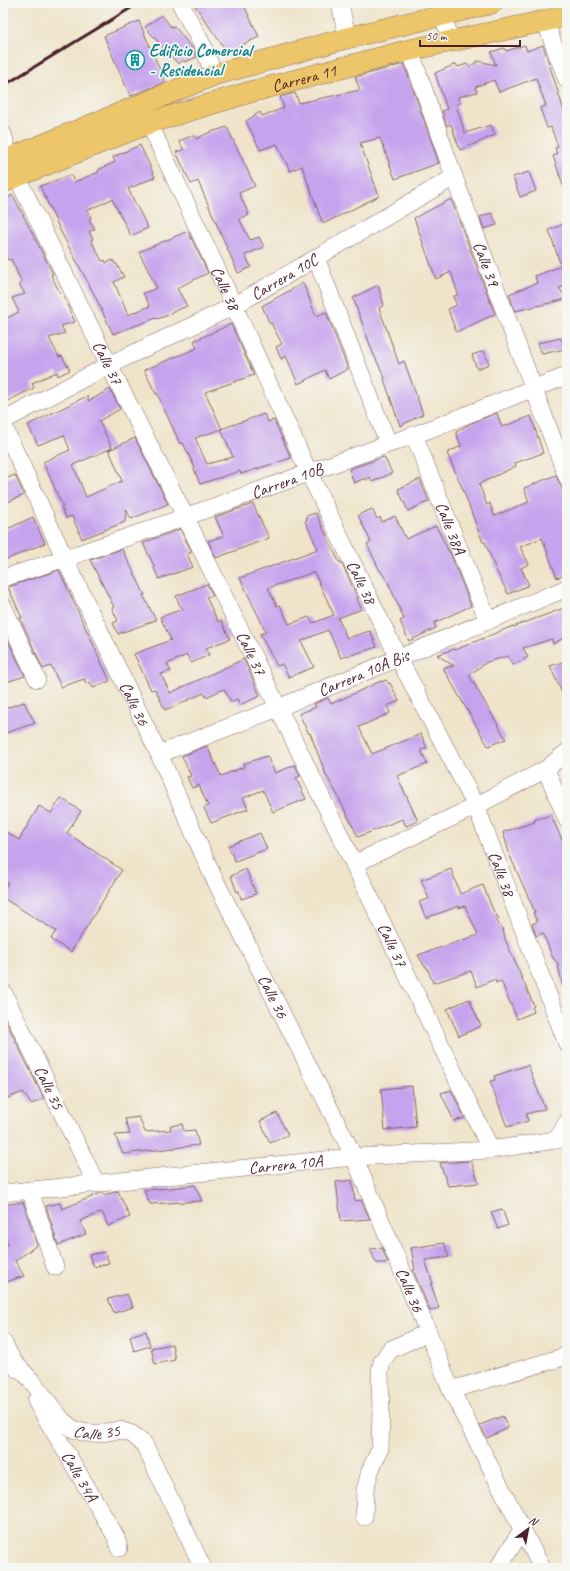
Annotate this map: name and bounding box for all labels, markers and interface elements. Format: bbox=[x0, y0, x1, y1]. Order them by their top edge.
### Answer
scale bar bbox=[420, 22, 520, 48]
text: 50 m bbox=[426, 28, 448, 44]
place label: Edificio Comercial - Residencial bbox=[149, 40, 255, 81]
building icon: Edificio Comercial - Residencial bbox=[124, 49, 146, 71]
street label: Carrera 11 bbox=[270, 59, 340, 96]
street label: Calle 39 bbox=[469, 238, 505, 290]
street label: Carrera 10C bbox=[247, 248, 323, 304]
street label: Calle 38 bbox=[206, 263, 246, 316]
street label: Calle 37 bbox=[88, 337, 128, 389]
street label: Carrera 10B bbox=[248, 458, 327, 503]
street label: Calle 38A bbox=[431, 499, 471, 559]
street label: Calle 38 bbox=[342, 557, 382, 610]
street label: Calle 37 bbox=[232, 628, 272, 680]
street label: Carrera 10A Bis bbox=[315, 644, 414, 701]
street label: Calle 36 bbox=[115, 678, 155, 730]
street label: Calle 38 bbox=[484, 848, 521, 901]
street label: Calle 37 bbox=[373, 919, 413, 971]
street label: Calle 36 bbox=[254, 971, 294, 1023]
street label: Calle 35 bbox=[30, 1062, 70, 1114]
street label: Carrera 10A bbox=[247, 1150, 325, 1178]
street label: Calle 36 bbox=[391, 1264, 429, 1316]
street label: Calle 35 bbox=[71, 1419, 123, 1445]
street label: Calle 34A bbox=[57, 1447, 104, 1506]
north arrow bbox=[508, 1509, 548, 1549]
text: N bbox=[527, 1513, 542, 1529]

